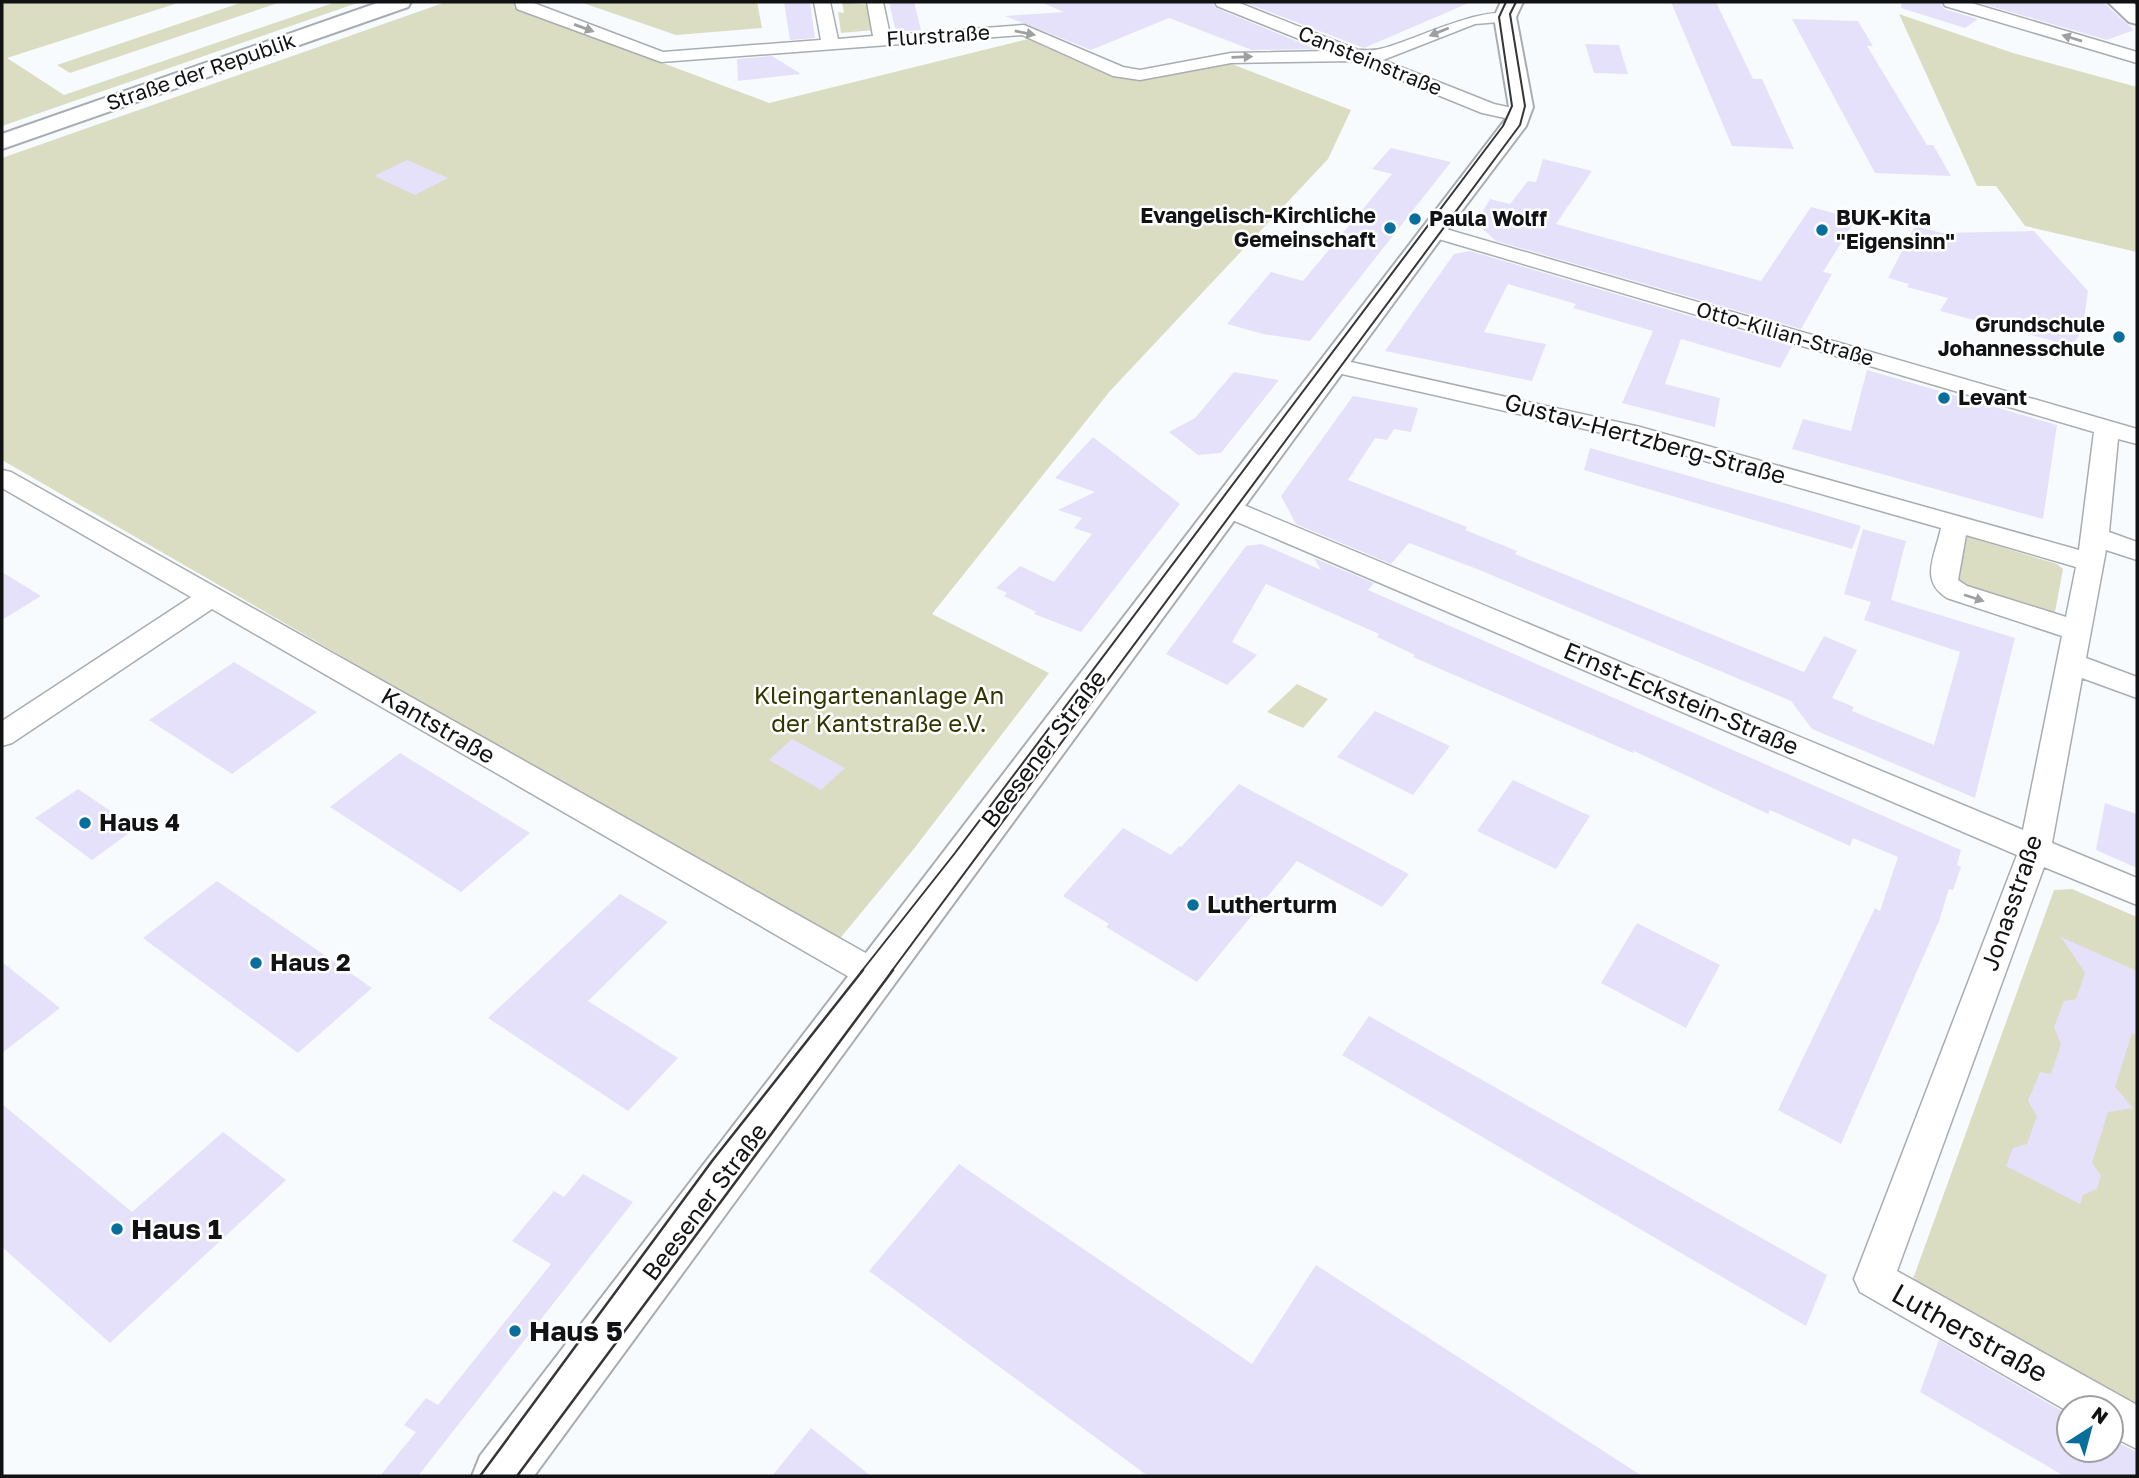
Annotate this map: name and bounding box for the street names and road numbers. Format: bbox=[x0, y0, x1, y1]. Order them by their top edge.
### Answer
street label: Flurstraße bbox=[885, 18, 991, 52]
street label: Cansteinstraße bbox=[1295, 19, 1446, 101]
street label: Straße der Republik bbox=[103, 26, 299, 116]
street label: Otto-Kilian-Straße bbox=[1693, 295, 1877, 371]
street label: Gustav-Hertzberg-Straße bbox=[1502, 386, 1789, 489]
street label: Ernst-Eckstein-Straße bbox=[1560, 635, 1803, 760]
street label: Beesener Straße bbox=[974, 664, 1111, 833]
street label: Kantstraße bbox=[377, 680, 501, 769]
street label: Jonasstraße bbox=[1974, 831, 2047, 974]
street label: Beesener Straße bbox=[635, 1117, 772, 1286]
street label: Lutherstraße bbox=[1887, 1276, 2054, 1389]

